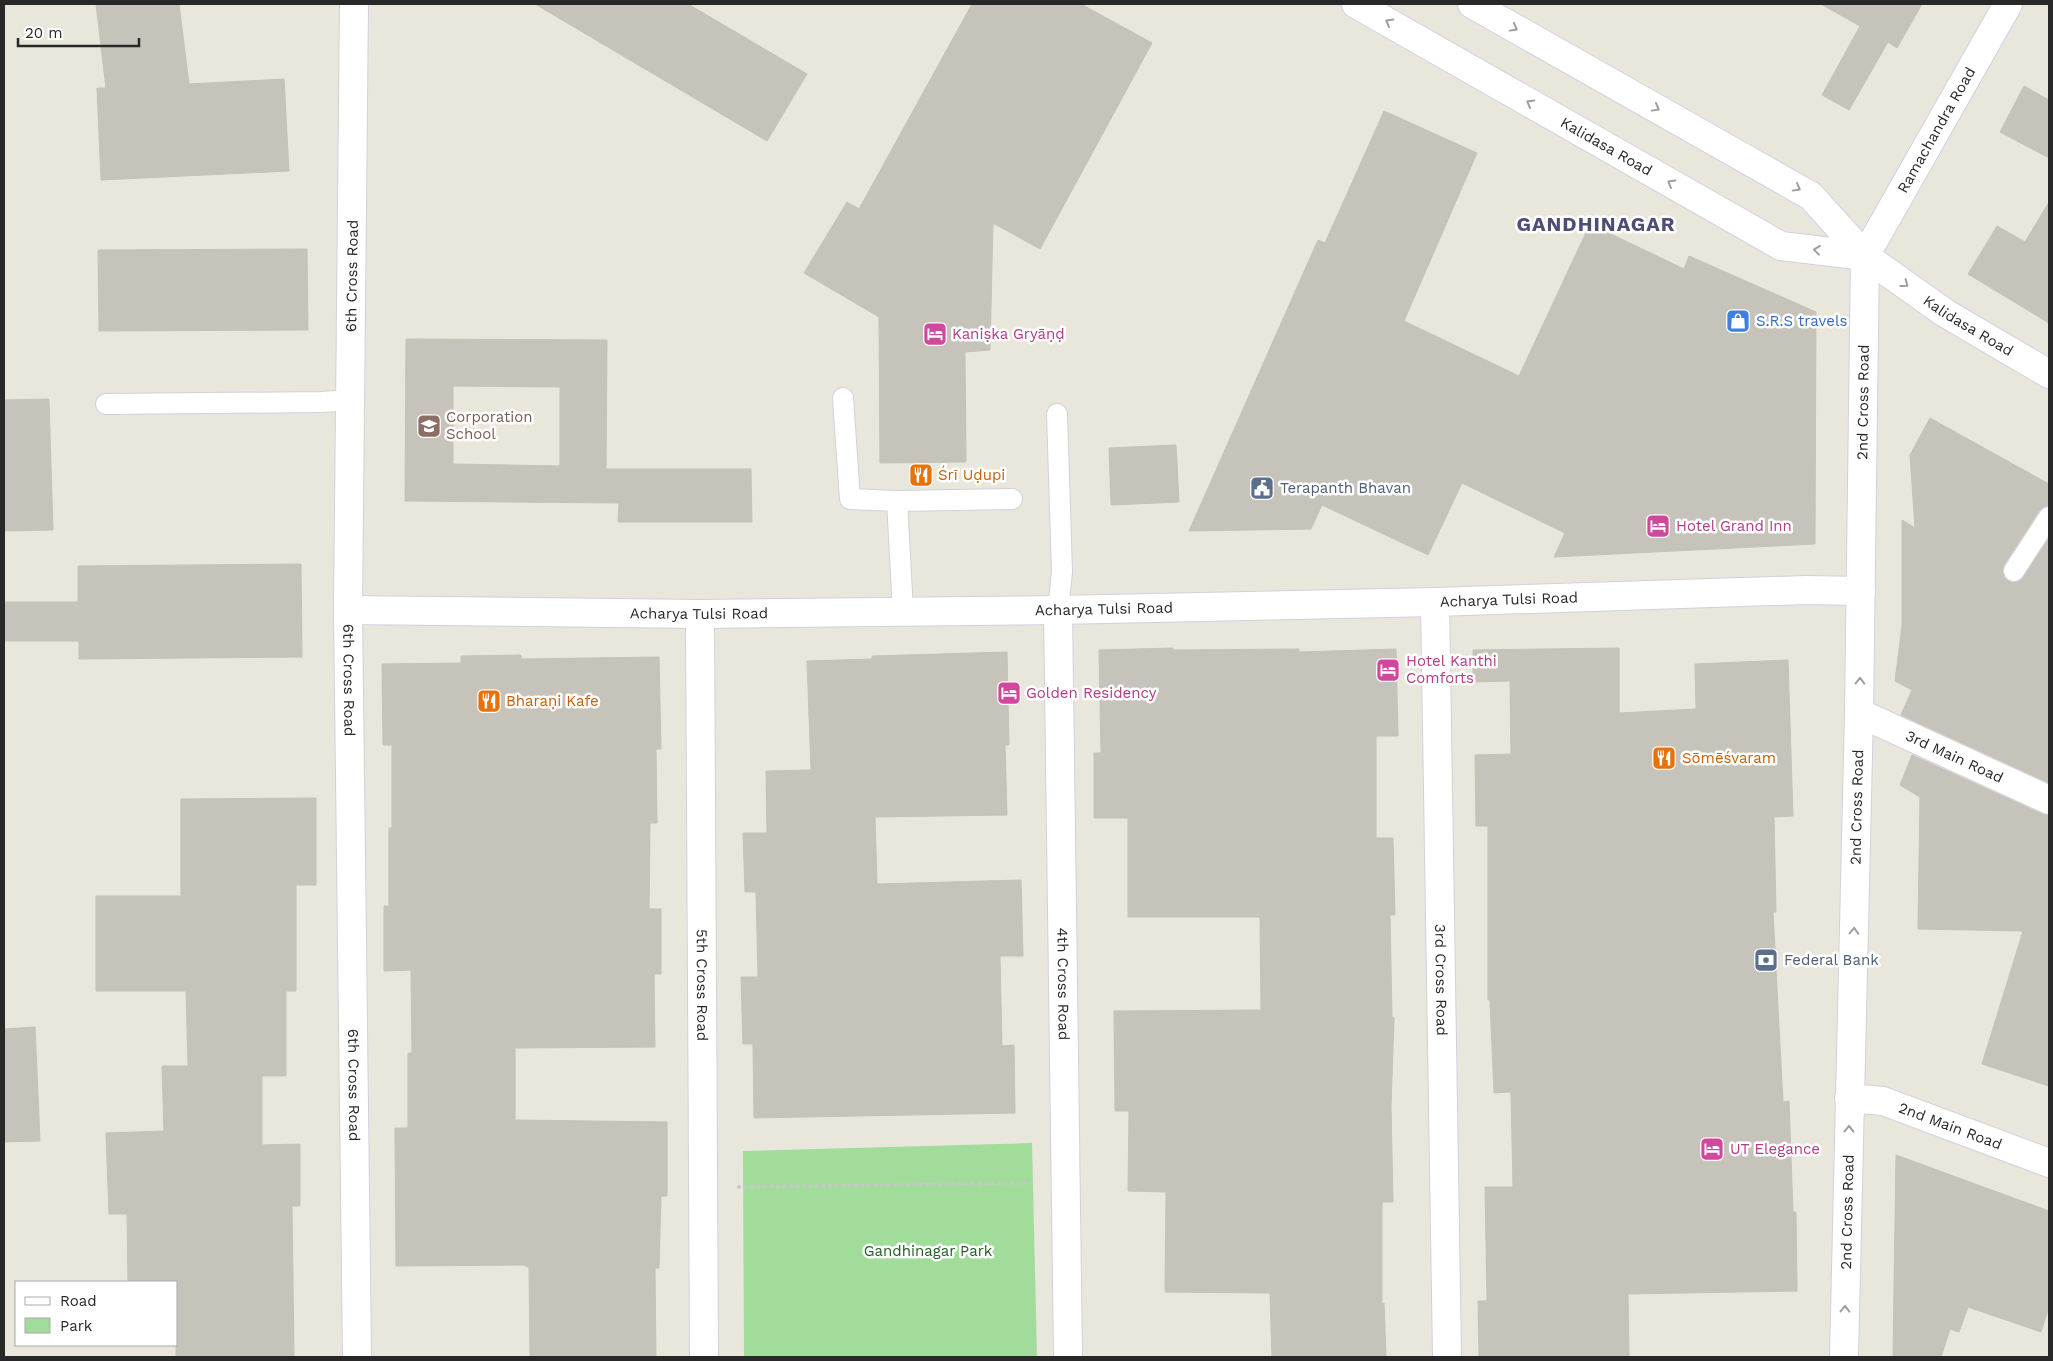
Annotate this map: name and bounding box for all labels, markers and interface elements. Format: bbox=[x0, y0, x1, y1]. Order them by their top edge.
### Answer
scale bar bbox=[18, 15, 139, 47]
one-way arrow bbox=[1385, 19, 1394, 29]
one-way arrow bbox=[1509, 21, 1518, 31]
text: 20 m bbox=[25, 24, 63, 42]
street label: Ramachandra Road bbox=[1894, 64, 1979, 196]
one-way arrow bbox=[1526, 99, 1535, 109]
one-way arrow bbox=[1650, 101, 1659, 111]
street label: Kalidasa Road bbox=[1557, 113, 1655, 180]
one-way arrow bbox=[1668, 180, 1677, 190]
one-way arrow bbox=[1792, 181, 1801, 191]
district label: GANDHINAGAR bbox=[1516, 212, 1676, 236]
street label: 6th Cross Road bbox=[342, 220, 362, 332]
one-way arrow bbox=[1813, 245, 1821, 256]
one-way arrow bbox=[1899, 278, 1909, 287]
street label: Kalidasa Road bbox=[1920, 291, 2017, 360]
shop icon: S.R.S travels bbox=[1725, 308, 1751, 334]
place label: S.R.S travels bbox=[1756, 312, 1847, 330]
hotel icon: Kaniṣka Gryāṇḍ bbox=[922, 321, 948, 347]
place label: Kaniṣka Gryāṇḍ bbox=[952, 325, 1065, 343]
street label: 2nd Cross Road bbox=[1853, 344, 1873, 460]
place label: Corporation School bbox=[446, 408, 532, 443]
school or university icon: Corporation School bbox=[416, 413, 442, 439]
restaurant icon: Śrī Uḍupi bbox=[908, 462, 934, 488]
place label: Śrī Uḍupi bbox=[938, 465, 1005, 484]
public building icon: Terapanth Bhavan bbox=[1249, 475, 1275, 501]
place label: Terapanth Bhavan bbox=[1280, 479, 1411, 497]
hotel icon: Hotel Grand Inn bbox=[1645, 513, 1671, 539]
place label: Hotel Grand Inn bbox=[1676, 517, 1792, 535]
street label: Acharya Tulsi Road bbox=[1439, 588, 1578, 611]
street label: Acharya Tulsi Road bbox=[1035, 599, 1173, 619]
street label: Acharya Tulsi Road bbox=[630, 604, 768, 623]
street label: 6th Cross Road bbox=[339, 624, 359, 736]
place label: Hotel Kanthi Comforts bbox=[1406, 652, 1497, 687]
hotel icon: Hotel Kanthi Comforts bbox=[1375, 657, 1401, 683]
one-way arrow bbox=[1855, 677, 1865, 684]
hotel icon: Golden Residency bbox=[996, 680, 1022, 706]
place label: Golden Residency bbox=[1026, 684, 1157, 702]
restaurant icon: Bharaṇi Kafe bbox=[476, 688, 502, 714]
place label: Bharaṇi Kafe bbox=[506, 692, 599, 710]
street label: 3rd Main Road bbox=[1903, 727, 2006, 787]
restaurant icon: Sōmēśvaram bbox=[1651, 745, 1677, 771]
place label: Sōmēśvaram bbox=[1682, 749, 1776, 767]
street label: 2nd Cross Road bbox=[1846, 749, 1867, 865]
street label: 3rd Cross Road bbox=[1431, 924, 1451, 1036]
one-way arrow bbox=[1848, 927, 1859, 935]
street label: 4th Cross Road bbox=[1053, 928, 1073, 1040]
street label: 5th Cross Road bbox=[693, 929, 711, 1041]
bank icon: Federal Bank bbox=[1753, 947, 1779, 973]
place label: Federal Bank bbox=[1784, 951, 1879, 969]
street label: 6th Cross Road bbox=[344, 1029, 363, 1141]
street label: 2nd Main Road bbox=[1896, 1099, 2004, 1154]
one-way arrow bbox=[1844, 1124, 1854, 1132]
hotel icon: UT Elegance bbox=[1699, 1136, 1725, 1162]
place label: UT Elegance bbox=[1730, 1140, 1820, 1158]
street label: 2nd Cross Road bbox=[1837, 1154, 1858, 1270]
park label: Gandhinagar Park bbox=[864, 1242, 993, 1260]
legend bbox=[15, 1281, 178, 1346]
text: Road bbox=[60, 1292, 97, 1310]
one-way arrow bbox=[1840, 1304, 1850, 1312]
text: Park bbox=[60, 1317, 93, 1335]

